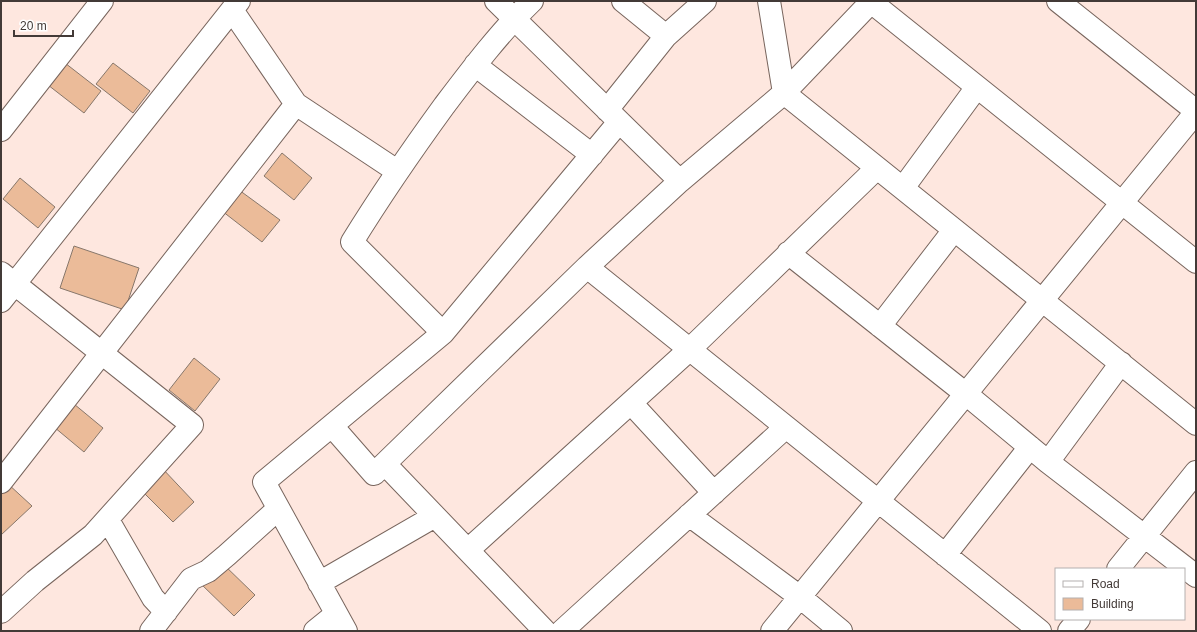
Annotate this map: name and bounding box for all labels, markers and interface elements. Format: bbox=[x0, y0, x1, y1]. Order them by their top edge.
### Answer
scale bar bbox=[14, 12, 73, 38]
text: 20 m bbox=[20, 19, 47, 33]
legend bbox=[1055, 568, 1185, 620]
text: Road bbox=[1091, 577, 1120, 591]
text: Building bbox=[1091, 597, 1134, 611]

